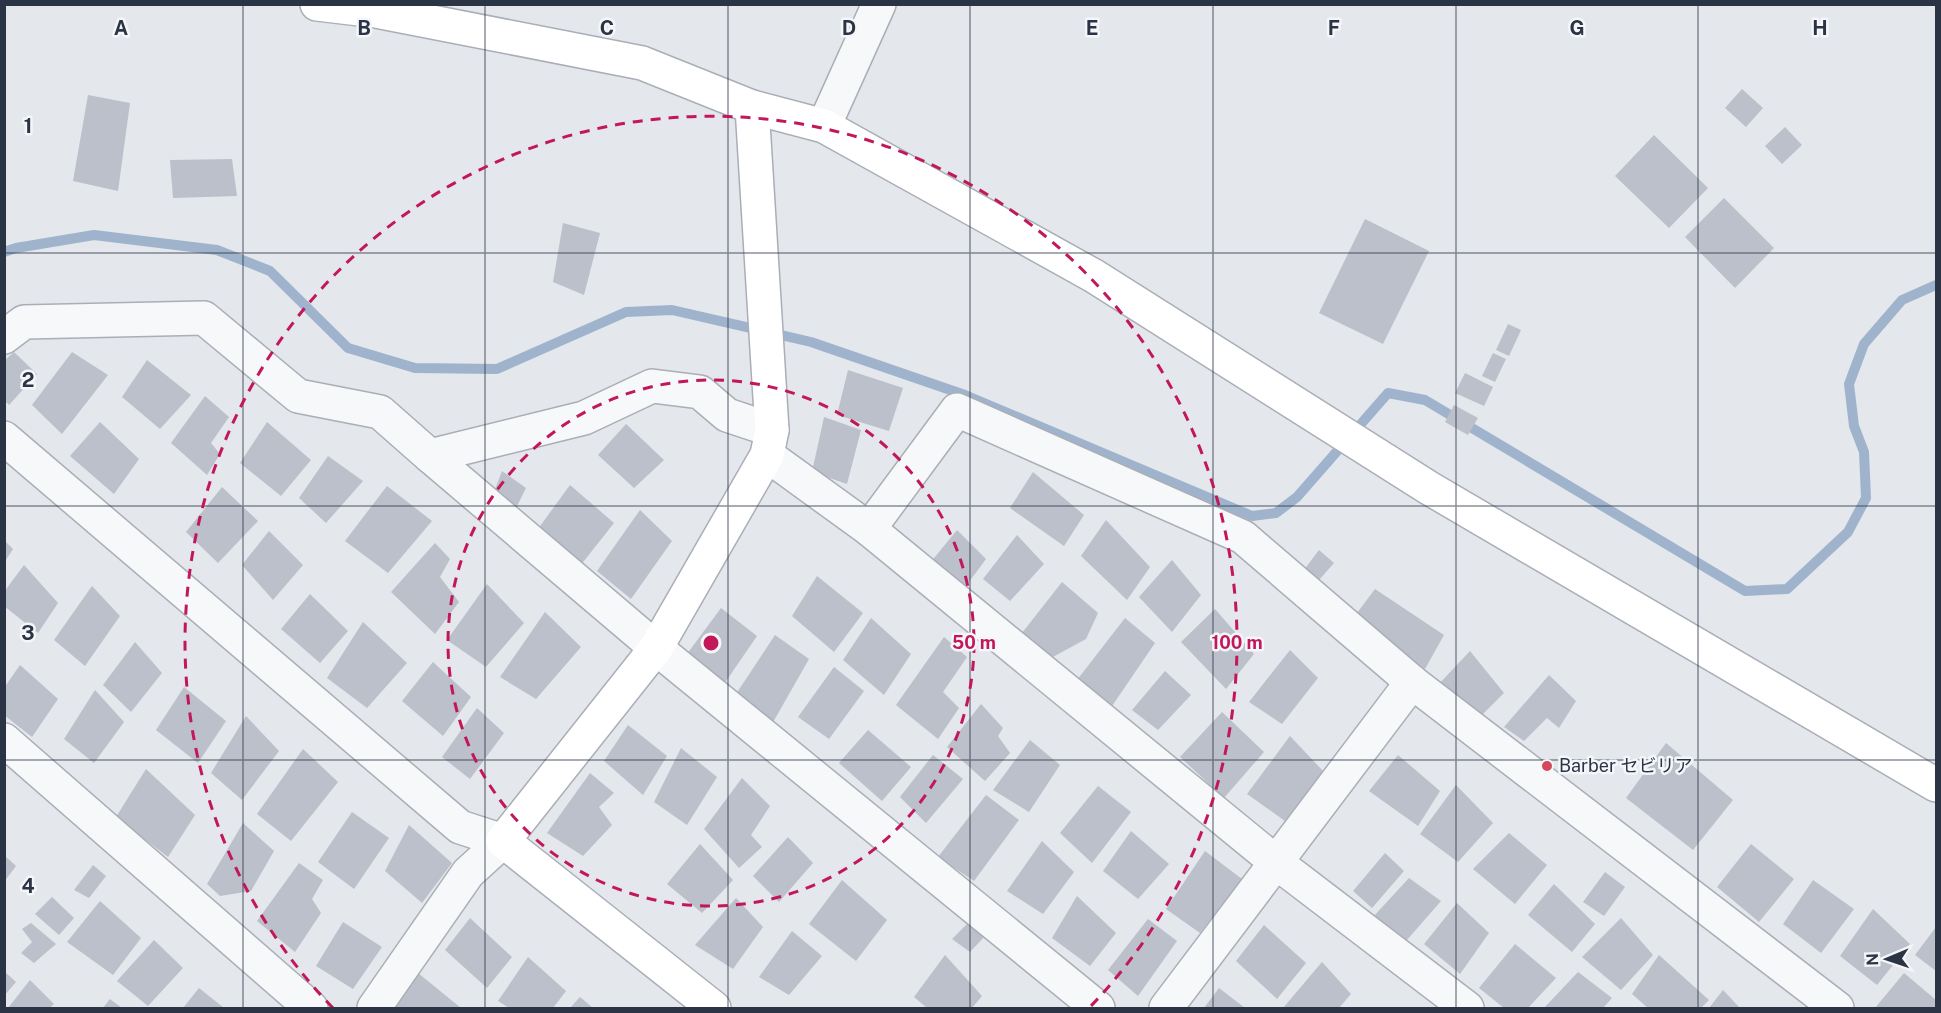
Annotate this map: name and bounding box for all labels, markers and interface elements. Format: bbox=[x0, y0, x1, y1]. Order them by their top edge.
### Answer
text: A bbox=[114, 16, 128, 40]
text: B bbox=[357, 16, 371, 40]
text: C bbox=[600, 16, 614, 40]
text: D bbox=[842, 16, 856, 40]
text: E bbox=[1086, 16, 1098, 40]
text: F bbox=[1328, 16, 1340, 40]
text: G bbox=[1569, 16, 1585, 40]
text: H bbox=[1812, 16, 1828, 40]
text: 1 bbox=[24, 114, 32, 138]
text: 2 bbox=[22, 368, 34, 392]
text: 3 bbox=[21, 621, 35, 645]
text: 50 m bbox=[952, 632, 996, 653]
text: 100 m bbox=[1211, 632, 1263, 653]
centre of rings bbox=[701, 633, 721, 653]
place label: Barber セビリア bbox=[1559, 755, 1692, 776]
marker: Barber セビリア bbox=[1540, 759, 1554, 773]
text: 4 bbox=[21, 874, 35, 898]
north arrow bbox=[1857, 929, 1917, 989]
text: N bbox=[1863, 953, 1882, 966]

